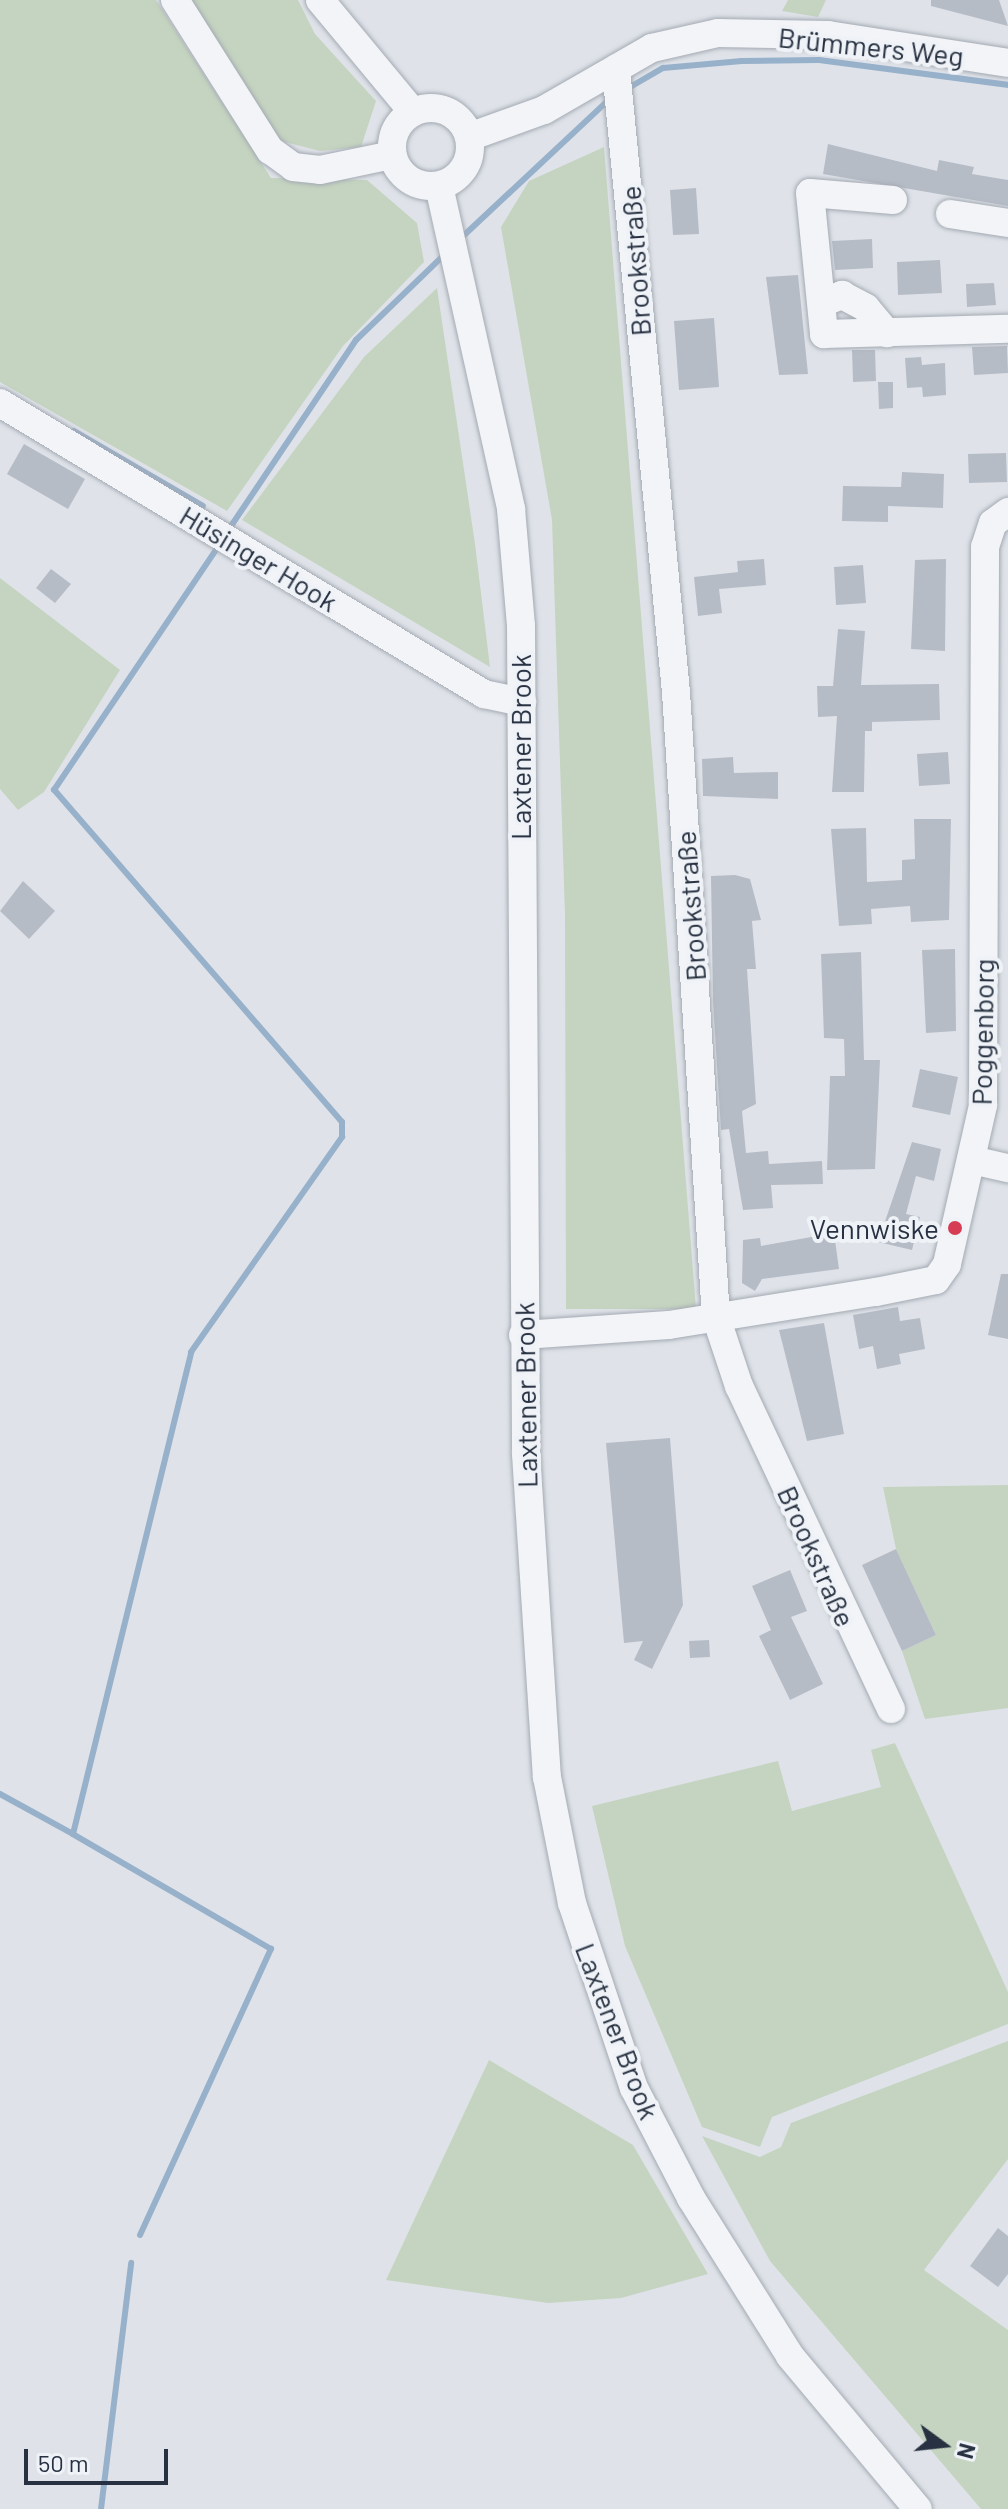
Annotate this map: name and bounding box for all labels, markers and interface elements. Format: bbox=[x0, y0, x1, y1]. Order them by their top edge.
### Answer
street label: Brümmers Weg bbox=[777, 20, 965, 72]
street label: Brookstraße bbox=[613, 185, 657, 337]
street label: Hüsinger Hook bbox=[174, 498, 344, 618]
street label: Laxtener Brook bbox=[503, 654, 537, 840]
street label: Brookstraße bbox=[668, 830, 712, 982]
street label: Poggenborg bbox=[964, 958, 1000, 1106]
place label: Vennwiske bbox=[810, 1211, 939, 1245]
marker: Vennwiske bbox=[946, 1219, 964, 1237]
street label: Laxtener Brook bbox=[507, 1302, 543, 1488]
street label: Brookstraße bbox=[771, 1480, 863, 1632]
street label: Laxtener Brook bbox=[569, 1938, 667, 2124]
north arrow bbox=[904, 2405, 984, 2485]
scale bar bbox=[28, 2433, 172, 2483]
text: N bbox=[953, 2441, 982, 2462]
text: 50 m bbox=[38, 2448, 89, 2477]

